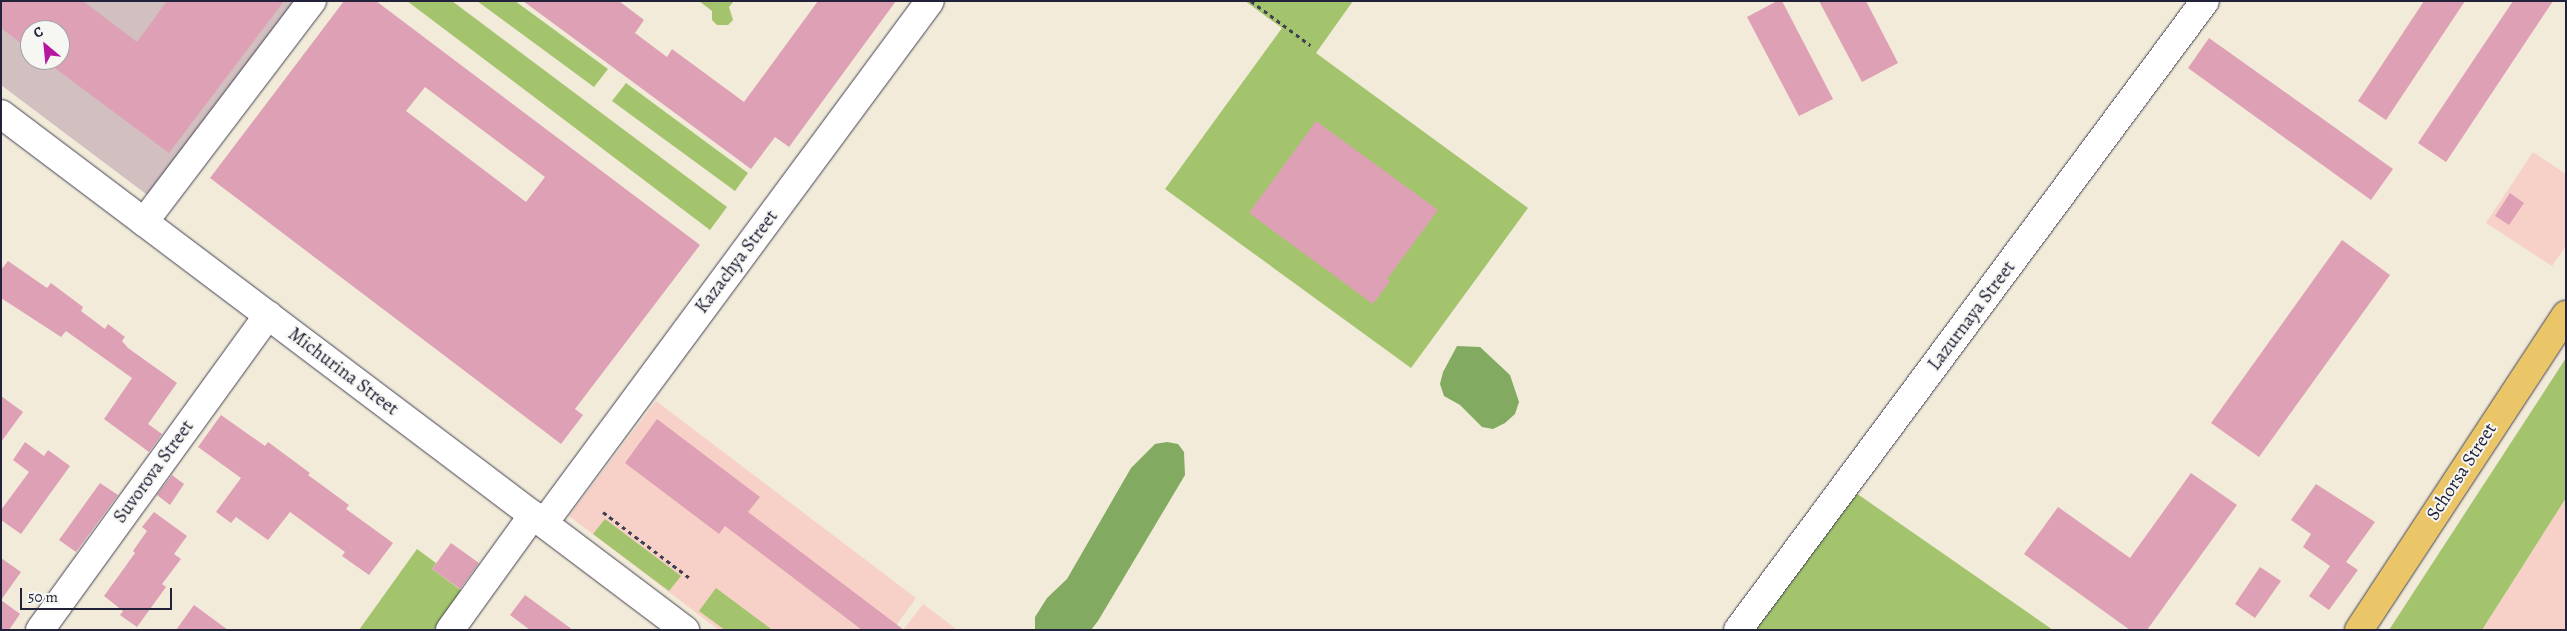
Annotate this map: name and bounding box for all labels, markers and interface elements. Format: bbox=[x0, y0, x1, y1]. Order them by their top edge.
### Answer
north arrow bbox=[20, 20, 70, 70]
text: С bbox=[30, 22, 46, 43]
street label: Kazachya Street bbox=[691, 206, 783, 318]
street label: Lazurnaya Street bbox=[1923, 257, 2021, 375]
street label: Michurina Street bbox=[283, 323, 403, 421]
street label: Suvorova Street bbox=[109, 416, 199, 528]
street label: Schorsa Street bbox=[2422, 419, 2502, 525]
scale bar bbox=[22, 578, 175, 610]
text: 50 m bbox=[28, 587, 58, 607]

